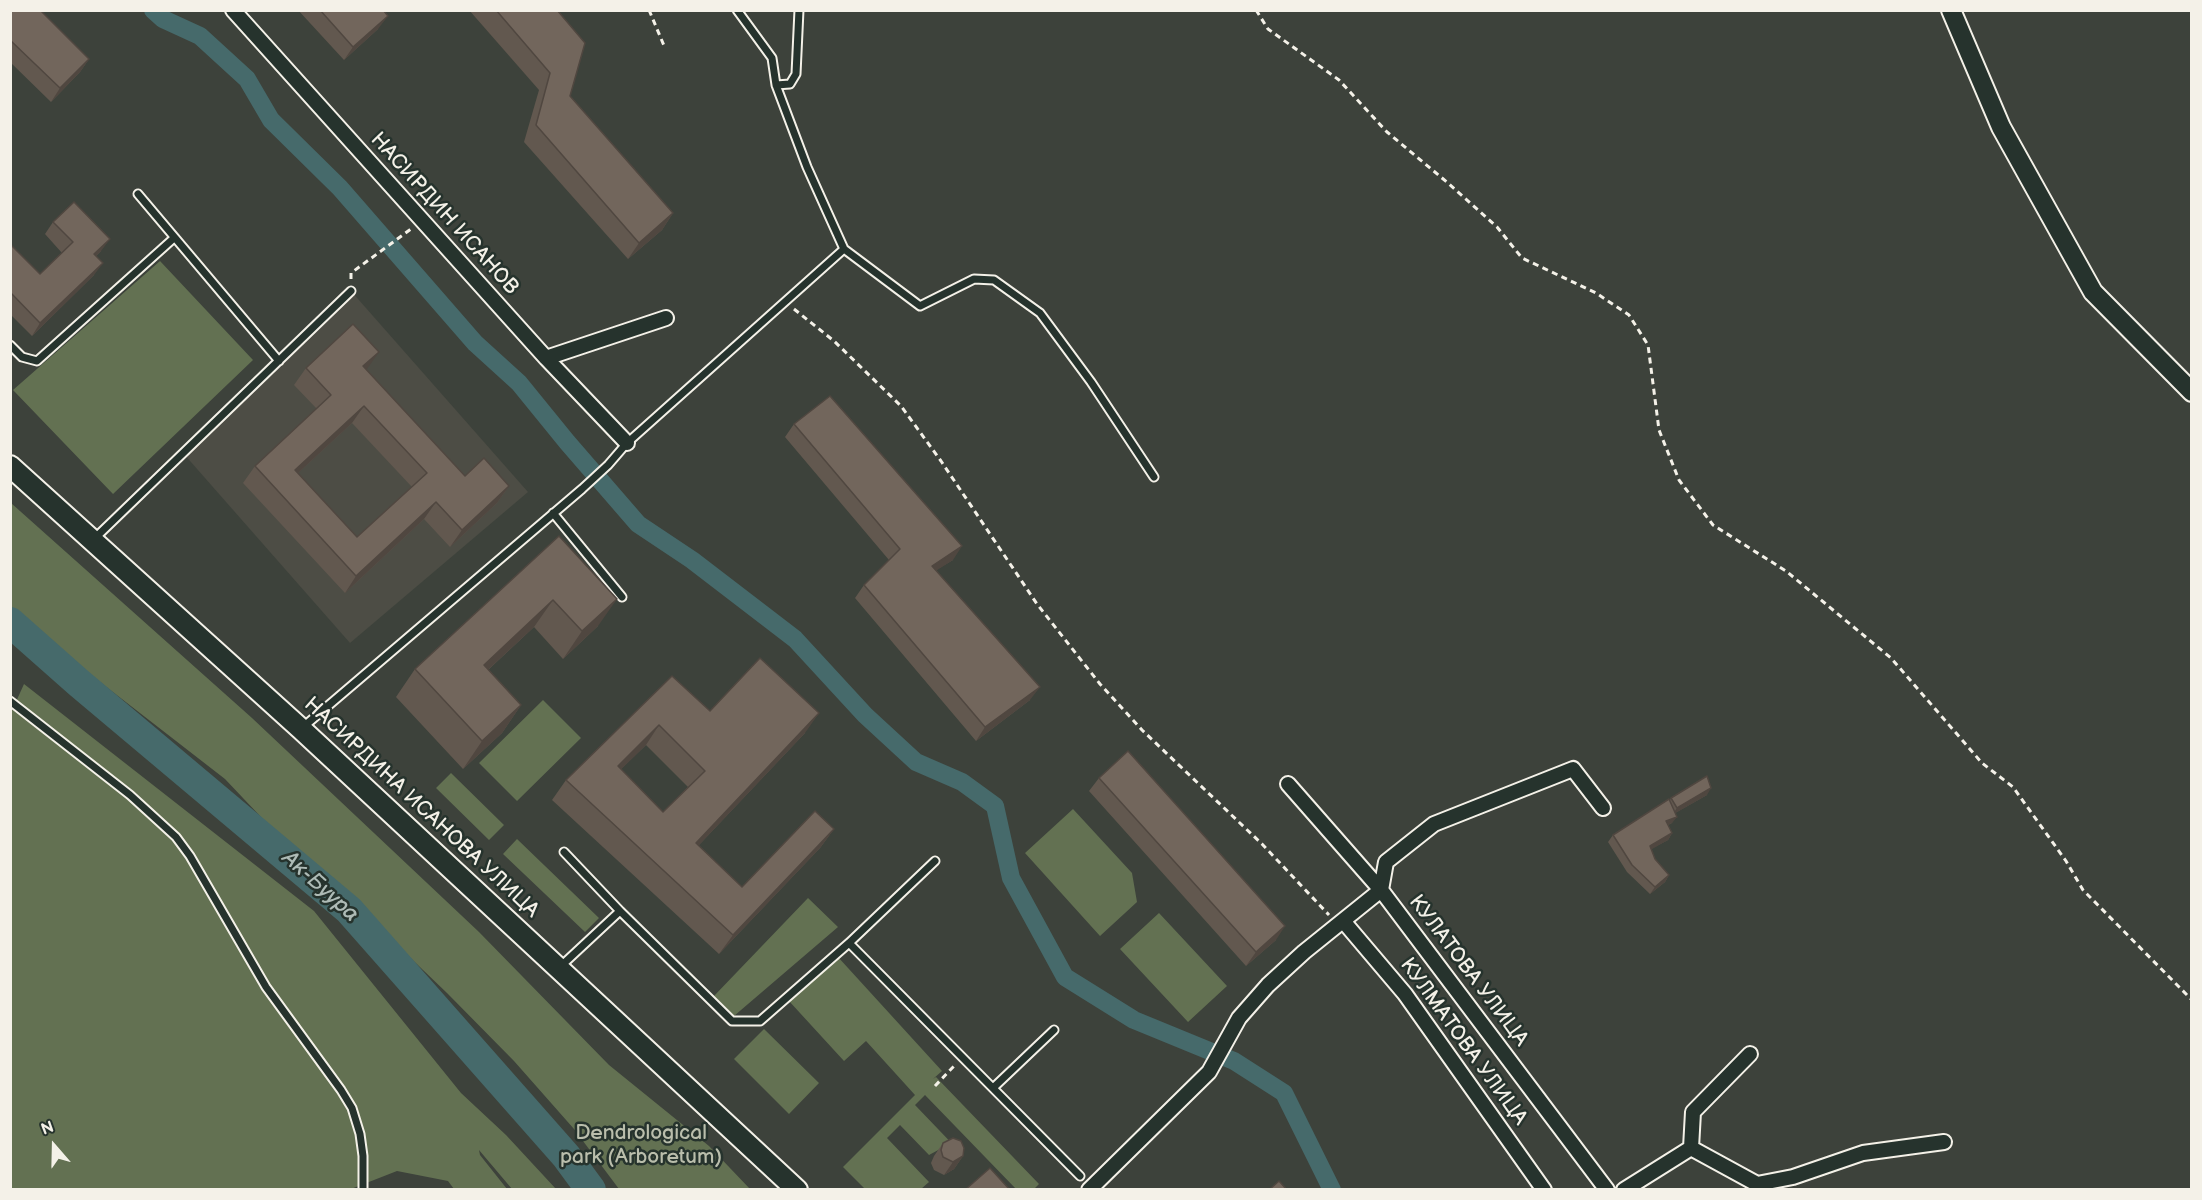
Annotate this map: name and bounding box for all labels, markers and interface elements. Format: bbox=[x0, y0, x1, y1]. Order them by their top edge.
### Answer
street label: НАСИРДИН ИСАНОВ bbox=[365, 128, 523, 300]
street label: НАСИРДИНА ИСАНОВА УЛИЦА bbox=[298, 692, 544, 924]
water label: Ак-Буура bbox=[276, 846, 364, 928]
street label: КУЛАТОВА УЛИЦА bbox=[1403, 890, 1533, 1052]
street label: КУЛМАТОВА УЛИЦА bbox=[1394, 954, 1532, 1130]
north arrow bbox=[24, 1116, 84, 1176]
text: N bbox=[39, 1118, 57, 1140]
park label: Dendrological park (Arboretum) bbox=[560, 1121, 722, 1171]

